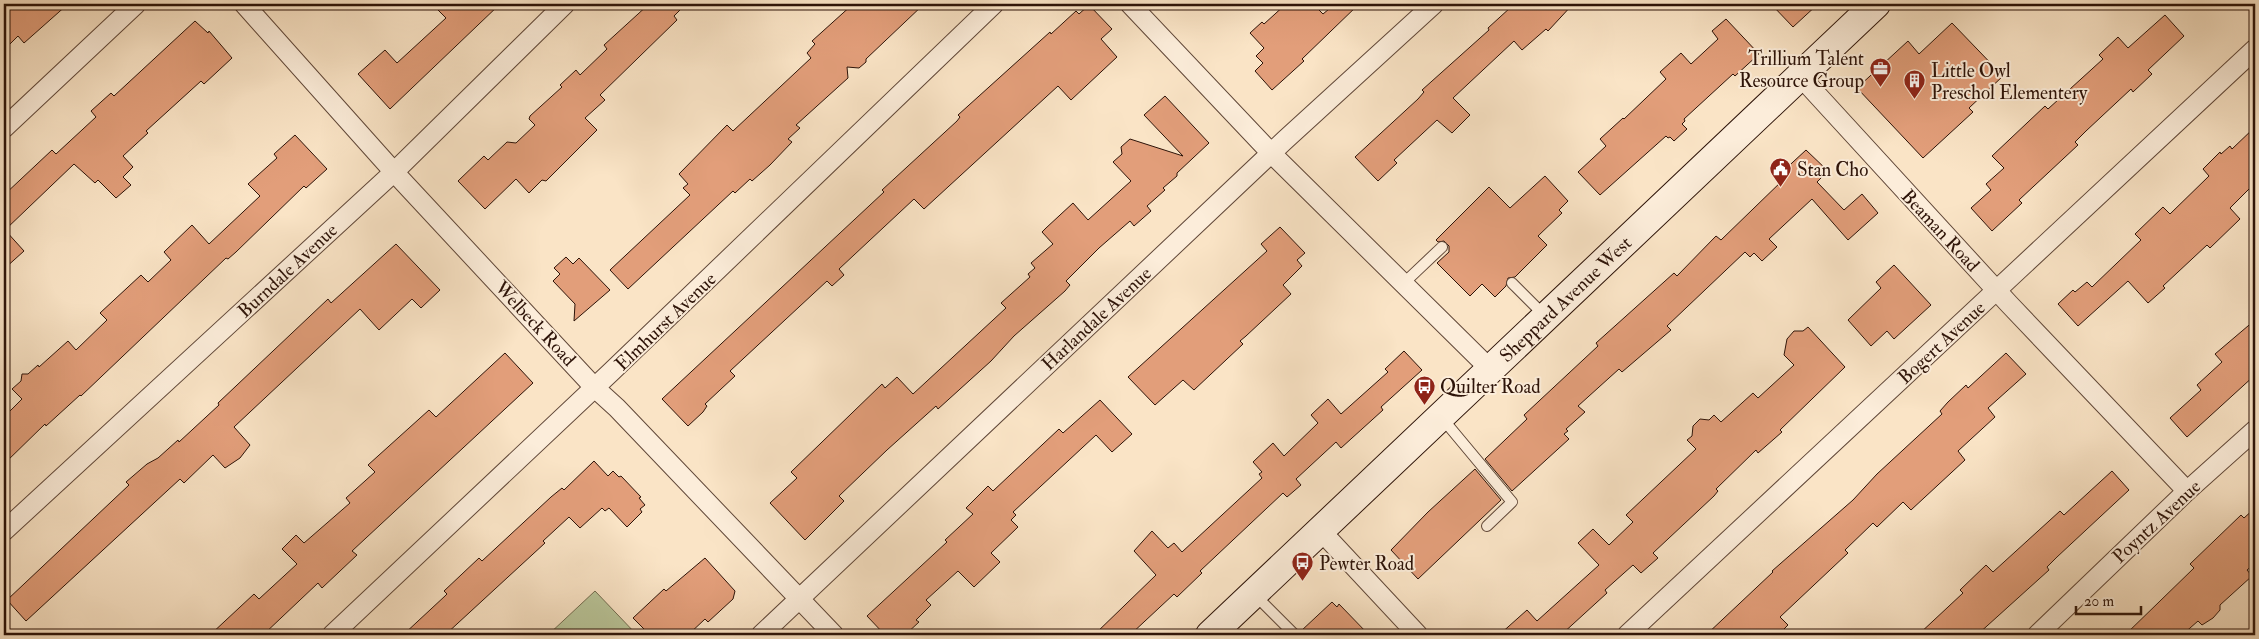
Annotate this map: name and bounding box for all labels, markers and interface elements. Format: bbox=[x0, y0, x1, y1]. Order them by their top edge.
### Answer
place label: Trillium Talent Resource Group bbox=[1739, 47, 1864, 94]
office icon: Trillium Talent Resource Group bbox=[1868, 57, 1892, 88]
place label: Little Owl Preschol Elementery bbox=[1931, 59, 2088, 105]
building icon: Little Owl Preschol Elementery bbox=[1903, 69, 1927, 100]
public building icon: Stan Cho bbox=[1769, 157, 1793, 188]
place label: Stan Cho bbox=[1797, 158, 1868, 182]
street label: Beaman Road bbox=[1896, 184, 1985, 277]
street label: Burndale Avenue bbox=[233, 218, 343, 323]
street label: Sheppard Avenue West bbox=[1495, 231, 1637, 368]
street label: Harlandale Avenue bbox=[1037, 262, 1157, 376]
street label: Elmhurst Avenue bbox=[610, 267, 721, 376]
street label: Welbeck Road bbox=[489, 275, 581, 372]
street label: Bogert Avenue bbox=[1893, 296, 1991, 389]
bus stop icon: Quilter Road bbox=[1412, 374, 1436, 405]
place label: Quilter Road bbox=[1440, 375, 1541, 399]
street label: Poyntz Avenue bbox=[2108, 475, 2206, 569]
bus stop icon: Pewter Road bbox=[1291, 551, 1315, 582]
place label: Pewter Road bbox=[1319, 552, 1415, 576]
scale bar bbox=[2076, 584, 2142, 616]
text: 20 m bbox=[2084, 592, 2114, 611]

